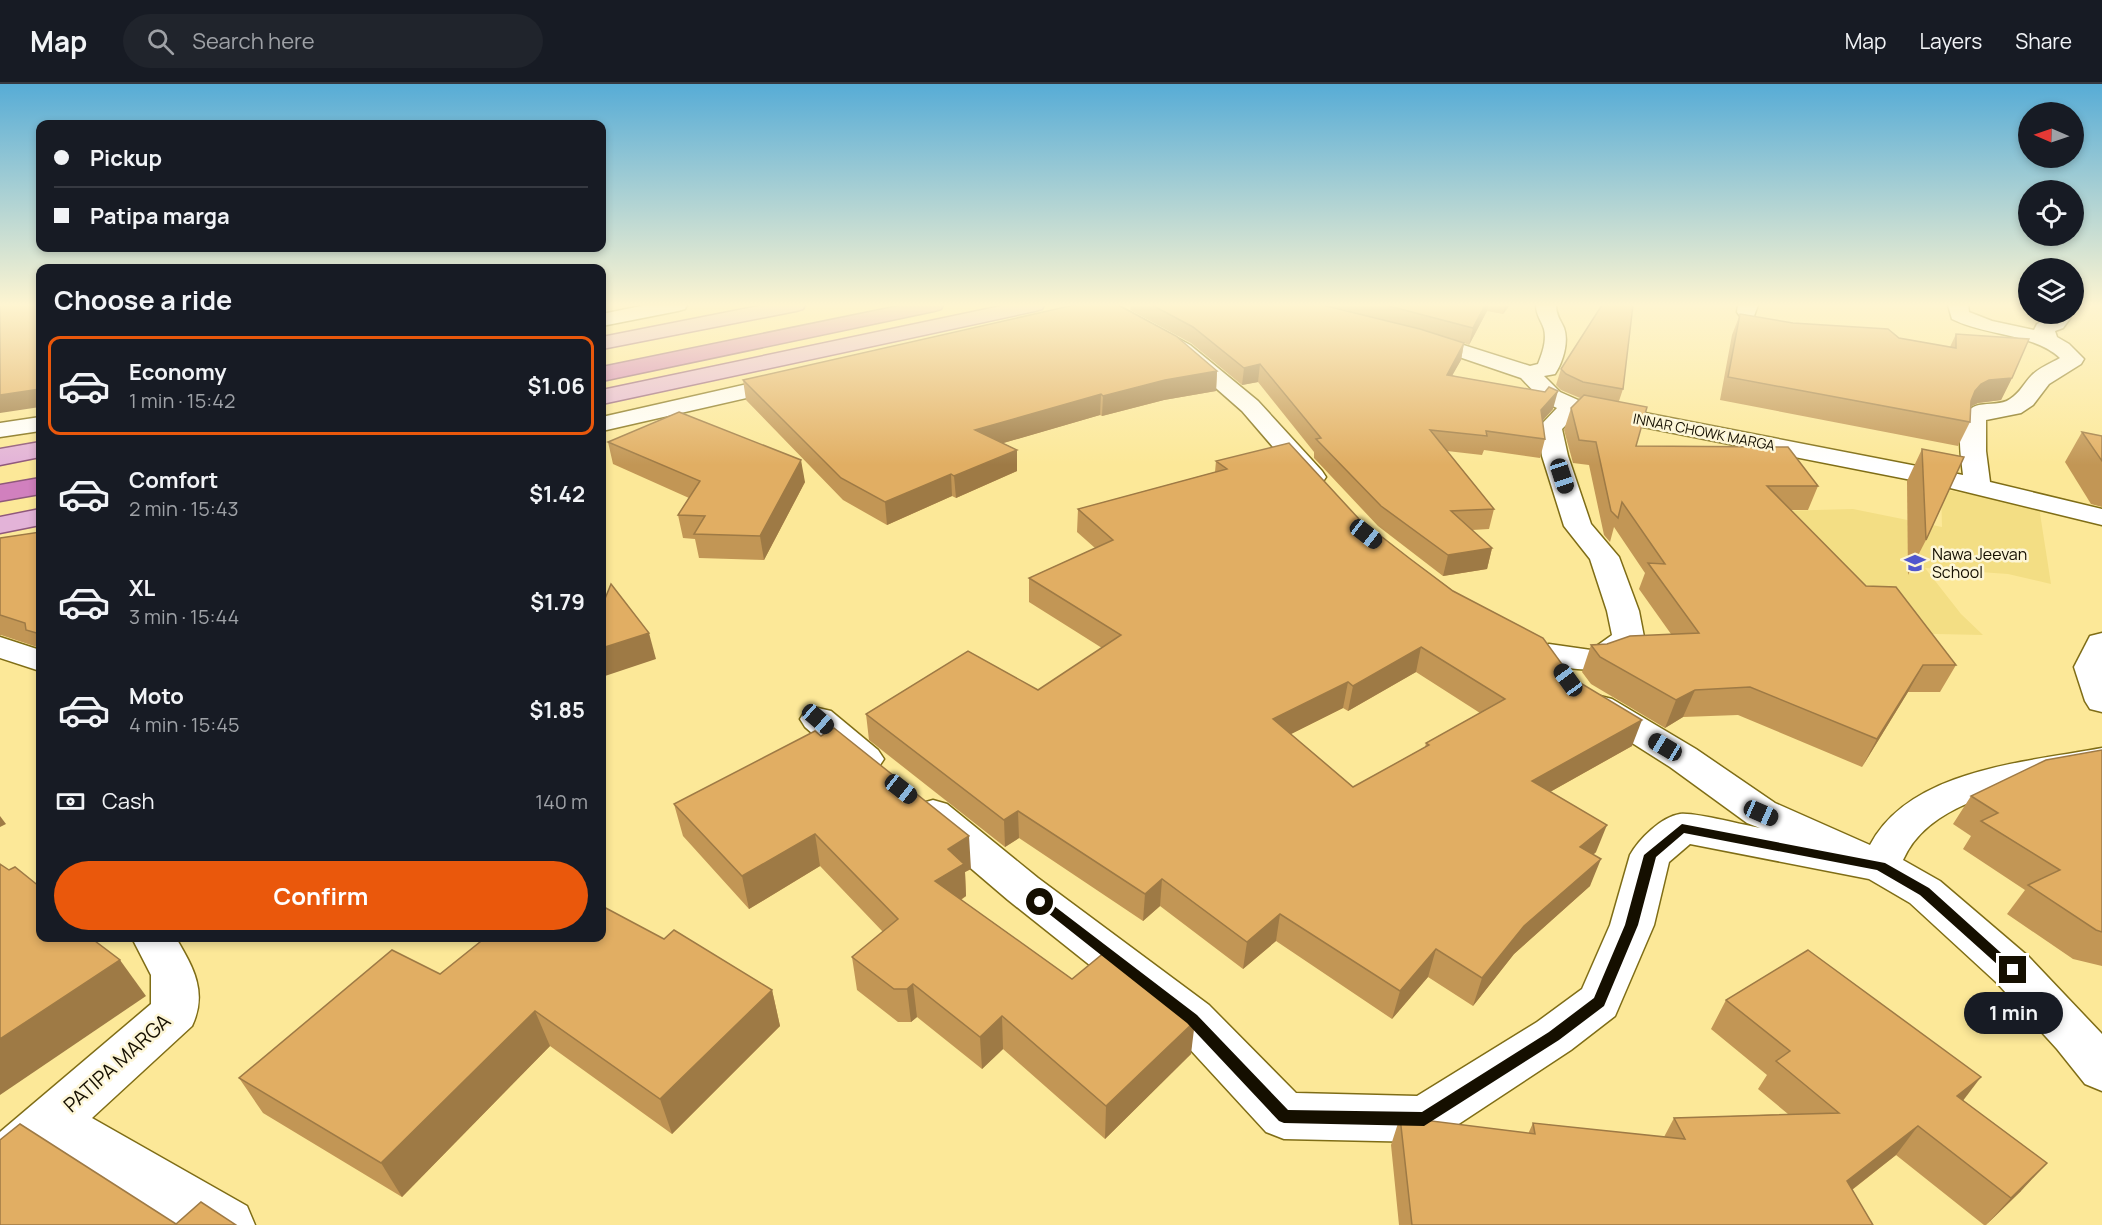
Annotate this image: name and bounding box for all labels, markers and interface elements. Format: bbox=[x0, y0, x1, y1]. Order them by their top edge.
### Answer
search box bbox=[123, 14, 543, 68]
text: Map bbox=[30, 22, 87, 60]
icon: search bbox=[144, 25, 177, 58]
text: Search here bbox=[192, 26, 315, 56]
text: Map bbox=[1845, 27, 1886, 55]
text: Layers bbox=[1919, 27, 1982, 55]
text: Share bbox=[2015, 27, 2072, 55]
north arrow bbox=[2018, 102, 2084, 168]
map controls bbox=[2018, 102, 2084, 324]
text: Pickup bbox=[90, 143, 162, 173]
button: locate bbox=[2018, 180, 2084, 246]
text: Patipa marga bbox=[90, 201, 230, 231]
button: layers bbox=[2018, 258, 2084, 324]
text: Choose a ride bbox=[54, 281, 232, 318]
text: Economy bbox=[129, 357, 227, 387]
icon: car bbox=[57, 359, 111, 413]
text: $1.06 bbox=[528, 371, 585, 401]
text: 1 min · 15:42 bbox=[129, 387, 235, 414]
street label: INNAR CHOWK MARGA bbox=[1632, 408, 1777, 455]
car bbox=[1548, 456, 1576, 496]
text: Comfort bbox=[129, 465, 218, 495]
icon: car bbox=[57, 467, 111, 521]
text: $1.42 bbox=[529, 479, 585, 509]
text: 2 min · 15:43 bbox=[129, 495, 239, 522]
car bbox=[1346, 516, 1386, 552]
place label: Nawa Jeevan School bbox=[1932, 543, 2027, 583]
school or university icon: Nawa Jeevan School bbox=[1903, 551, 1927, 575]
text: XL bbox=[129, 573, 155, 603]
icon: car bbox=[57, 575, 111, 629]
text: $1.79 bbox=[530, 587, 585, 617]
text: 3 min · 15:44 bbox=[129, 603, 239, 630]
car bbox=[1550, 660, 1586, 700]
text: Moto bbox=[129, 681, 184, 711]
icon: car bbox=[57, 683, 111, 737]
text: $1.85 bbox=[529, 695, 585, 725]
car bbox=[799, 700, 837, 738]
text: 4 min · 15:45 bbox=[129, 711, 240, 738]
car bbox=[1645, 730, 1685, 764]
car bbox=[881, 771, 921, 807]
icon: cash bbox=[54, 785, 87, 818]
text: Cash bbox=[102, 786, 155, 816]
text: 140 m bbox=[535, 788, 588, 815]
car bbox=[1741, 797, 1781, 829]
button: Confirm bbox=[54, 861, 588, 930]
route start bbox=[1026, 888, 1053, 915]
route end bbox=[1999, 956, 2026, 983]
callout: 1 min bbox=[1964, 991, 2062, 1033]
text: 1 min bbox=[1989, 999, 2038, 1026]
street label: PATIPA MARGA bbox=[57, 1007, 176, 1118]

